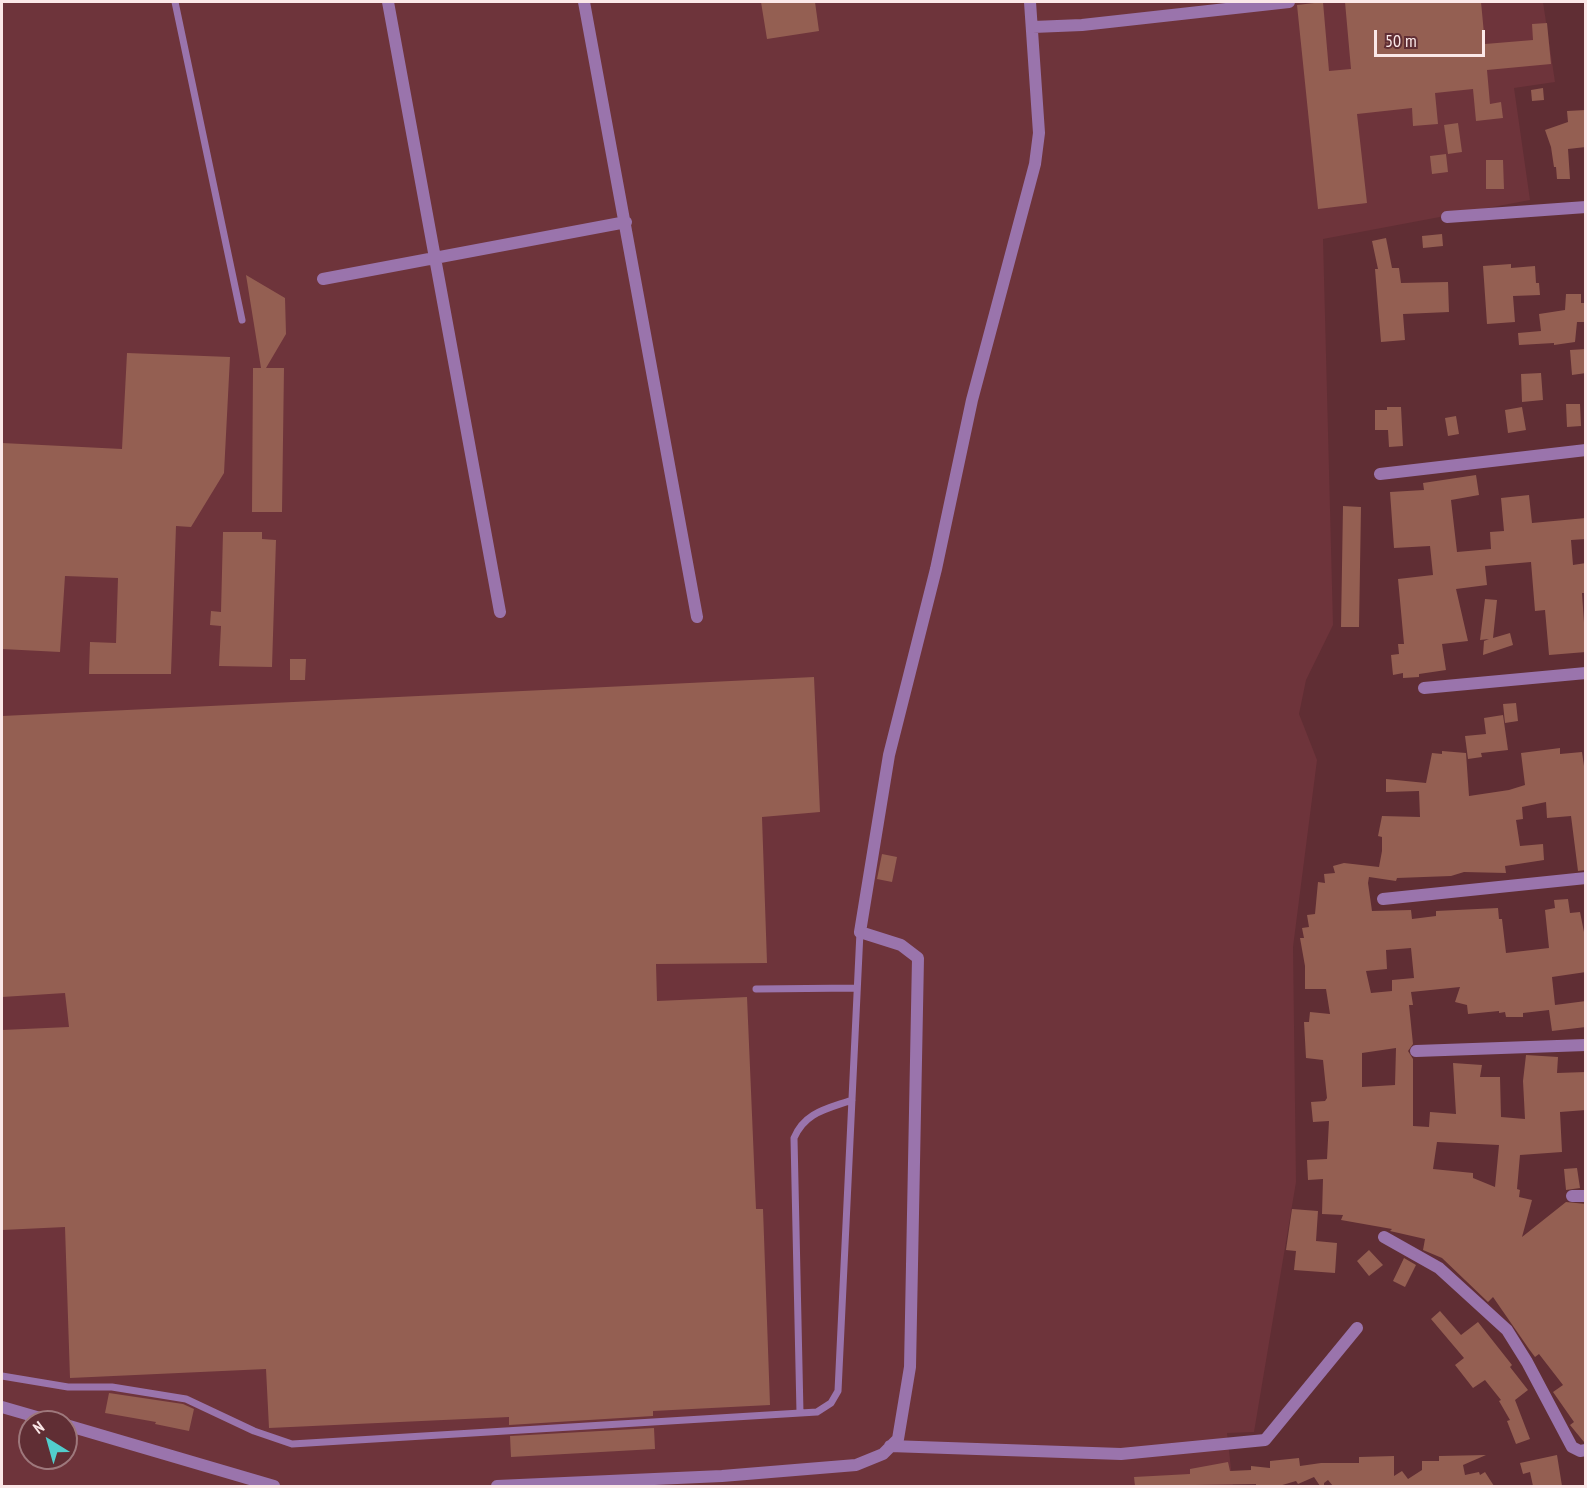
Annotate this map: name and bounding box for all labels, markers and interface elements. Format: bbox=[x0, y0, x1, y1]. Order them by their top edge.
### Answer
scale bar bbox=[1377, 18, 1488, 56]
text: 50 m bbox=[1385, 29, 1417, 52]
north arrow bbox=[18, 1410, 78, 1470]
text: N bbox=[29, 1417, 48, 1438]

